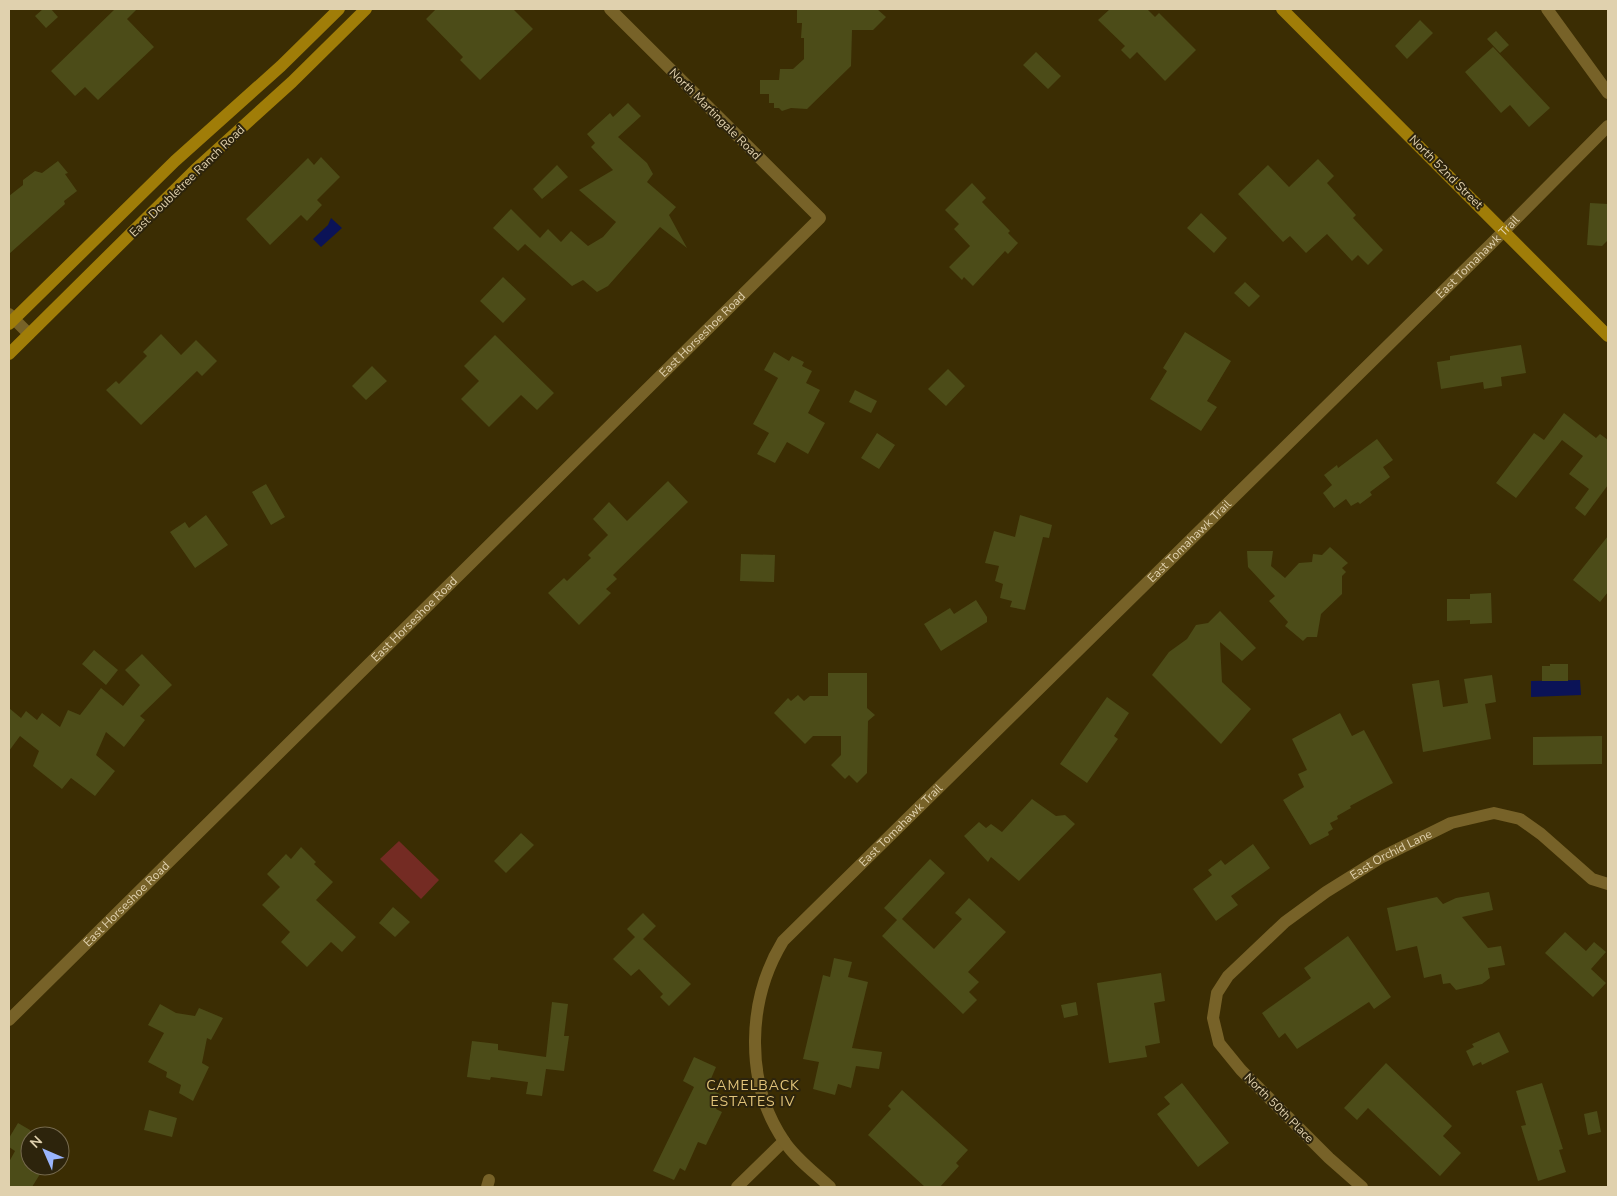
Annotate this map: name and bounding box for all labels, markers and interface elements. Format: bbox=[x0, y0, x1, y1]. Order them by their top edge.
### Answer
street label: North Martingale Road bbox=[666, 65, 764, 163]
street label: East Doubletree Ranch Road bbox=[126, 122, 248, 240]
street label: North 52nd Street bbox=[1406, 132, 1487, 213]
street label: East Tomahawk Trail bbox=[1432, 212, 1523, 302]
street label: East Horseshoe Road bbox=[656, 288, 749, 381]
street label: East Tomahawk Trail bbox=[1144, 496, 1235, 586]
street label: East Horseshoe Road bbox=[368, 573, 461, 665]
street label: East Tomahawk Trail bbox=[855, 780, 946, 870]
street label: East Orchid Lane bbox=[1347, 826, 1435, 883]
street label: East Horseshoe Road bbox=[80, 858, 173, 950]
street label: North 50th Place bbox=[1241, 1070, 1317, 1146]
district label: CAMELBACK ESTATES IV bbox=[706, 1076, 800, 1111]
north arrow bbox=[20, 1126, 70, 1176]
text: N bbox=[26, 1132, 47, 1153]

